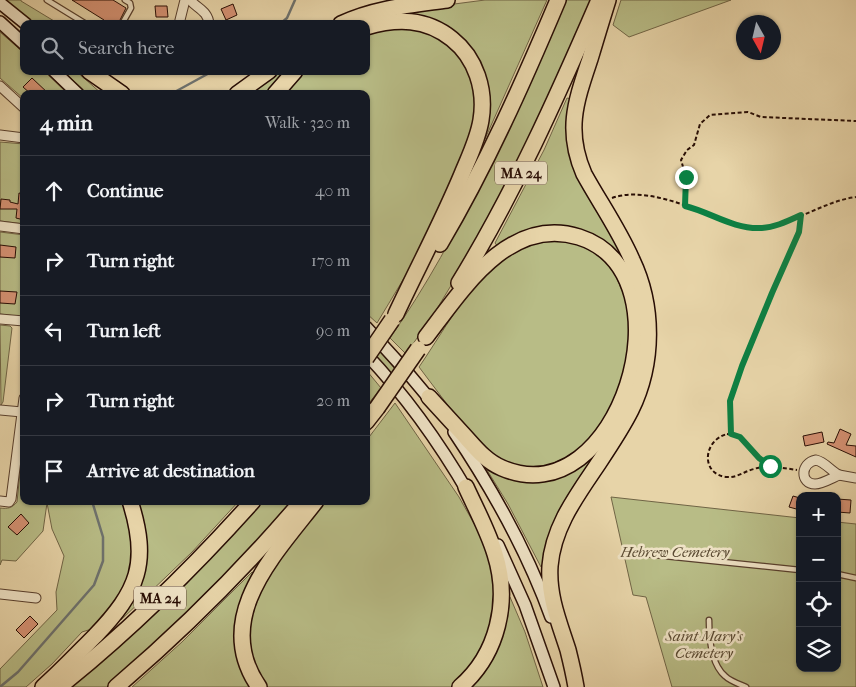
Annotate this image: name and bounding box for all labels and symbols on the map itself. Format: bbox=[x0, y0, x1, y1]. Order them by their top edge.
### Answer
north arrow bbox=[736, 15, 781, 60]
road number: MA 24 bbox=[495, 162, 547, 184]
route end bbox=[675, 166, 698, 189]
route start bbox=[759, 455, 782, 478]
park label: Hebrew Cemetery bbox=[619, 543, 730, 561]
road number: MA 24 bbox=[134, 586, 186, 610]
park label: Saint Mary's Cemetery bbox=[664, 627, 743, 662]

